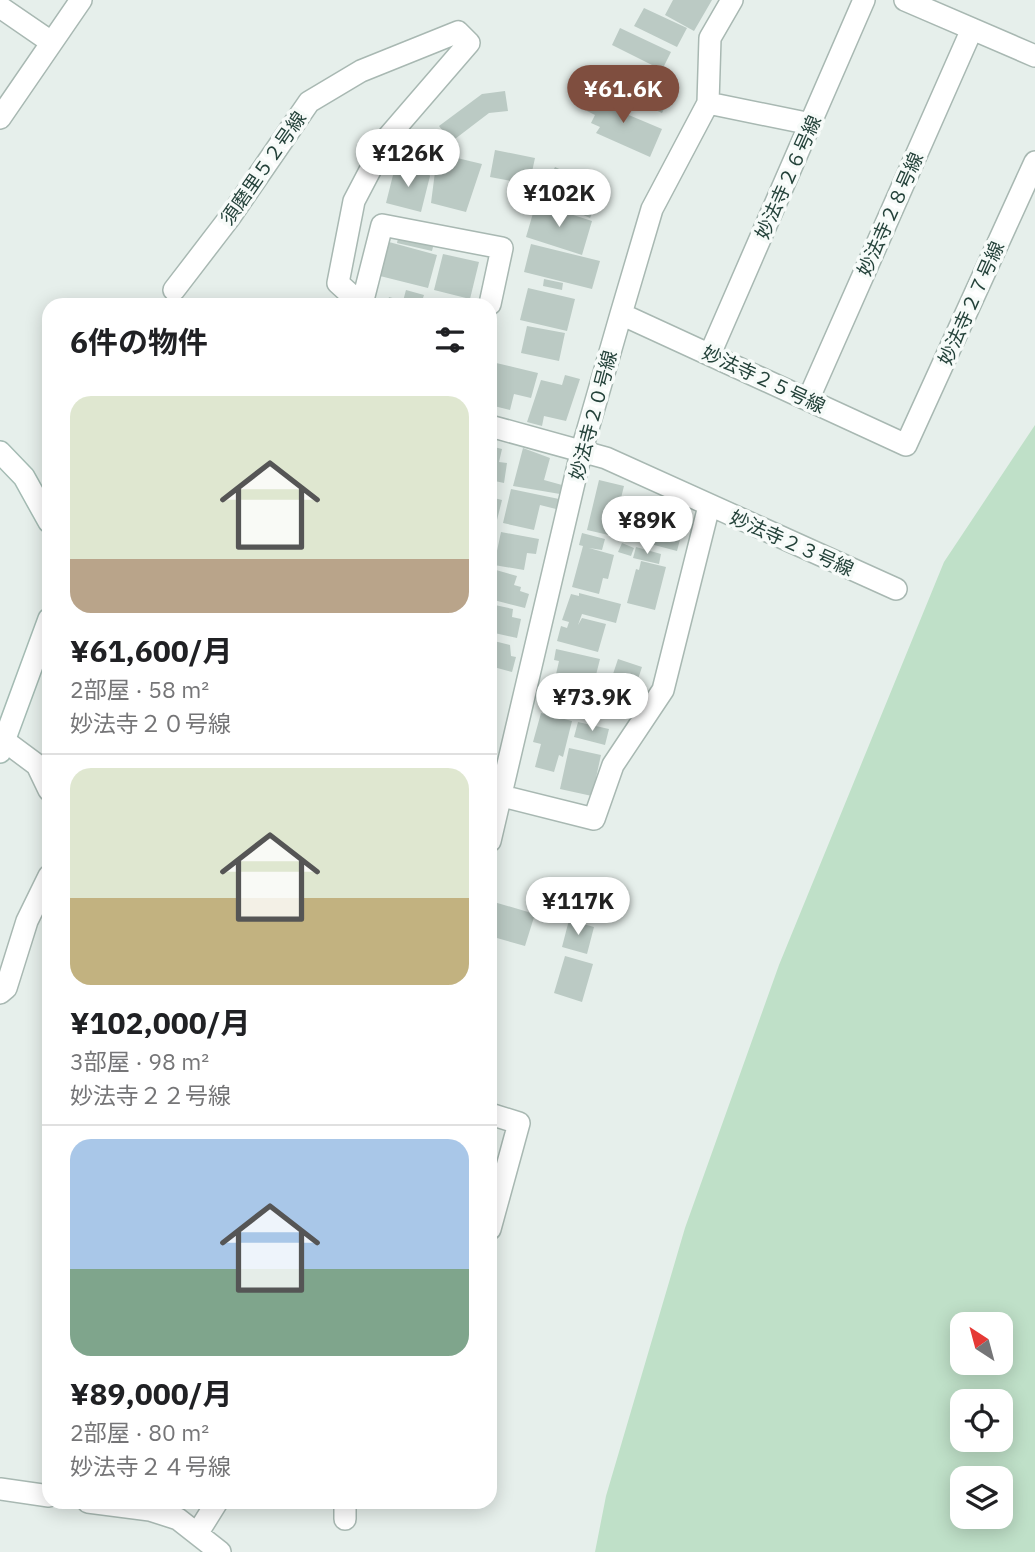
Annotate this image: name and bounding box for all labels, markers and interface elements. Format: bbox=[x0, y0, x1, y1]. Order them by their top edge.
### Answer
pin: ¥61.6K bbox=[566, 66, 680, 125]
text: ¥61.6K bbox=[583, 73, 663, 103]
street label: 須磨里５２号線 bbox=[215, 107, 311, 229]
street label: 妙法寺２６号線 bbox=[750, 111, 826, 243]
pin: ¥126K bbox=[359, 130, 457, 189]
text: ¥126K bbox=[372, 137, 444, 167]
street label: 妙法寺２８号線 bbox=[852, 148, 928, 280]
pin: ¥102K bbox=[510, 170, 608, 229]
text: ¥102K bbox=[523, 177, 595, 207]
street label: 妙法寺２７号線 bbox=[933, 237, 1009, 369]
icon: filters bbox=[431, 321, 469, 359]
text: 6件の物件 bbox=[70, 322, 208, 361]
street label: 妙法寺２５号線 bbox=[699, 340, 829, 418]
street label: 妙法寺２０号線 bbox=[564, 348, 622, 482]
icon: home bbox=[207, 442, 333, 568]
pin: ¥89K bbox=[606, 496, 688, 556]
text: ¥89K bbox=[618, 504, 676, 534]
street label: 妙法寺２３号線 bbox=[726, 505, 858, 581]
text: ¥61,600/月 bbox=[70, 631, 233, 670]
text: 2部屋 · 58 m² bbox=[70, 674, 209, 704]
pin: ¥73.9K bbox=[535, 674, 649, 733]
text: ¥73.9K bbox=[552, 681, 632, 711]
text: 妙法寺２０号線 bbox=[70, 708, 231, 738]
icon: home bbox=[207, 814, 333, 940]
pin: ¥117K bbox=[529, 878, 627, 937]
text: ¥117K bbox=[542, 885, 614, 915]
text: ¥102,000/月 bbox=[70, 1003, 251, 1042]
text: 3部屋 · 98 m² bbox=[70, 1046, 209, 1076]
text: 妙法寺２２号線 bbox=[70, 1080, 231, 1110]
icon: home bbox=[207, 1185, 333, 1311]
north arrow bbox=[950, 1312, 1013, 1376]
map controls bbox=[950, 1312, 1013, 1529]
text: ¥89,000/月 bbox=[70, 1374, 233, 1413]
button: locate bbox=[950, 1389, 1013, 1452]
text: 2部屋 · 80 m² bbox=[70, 1417, 209, 1447]
text: 妙法寺２４号線 bbox=[70, 1451, 231, 1481]
button: layers bbox=[950, 1466, 1013, 1529]

